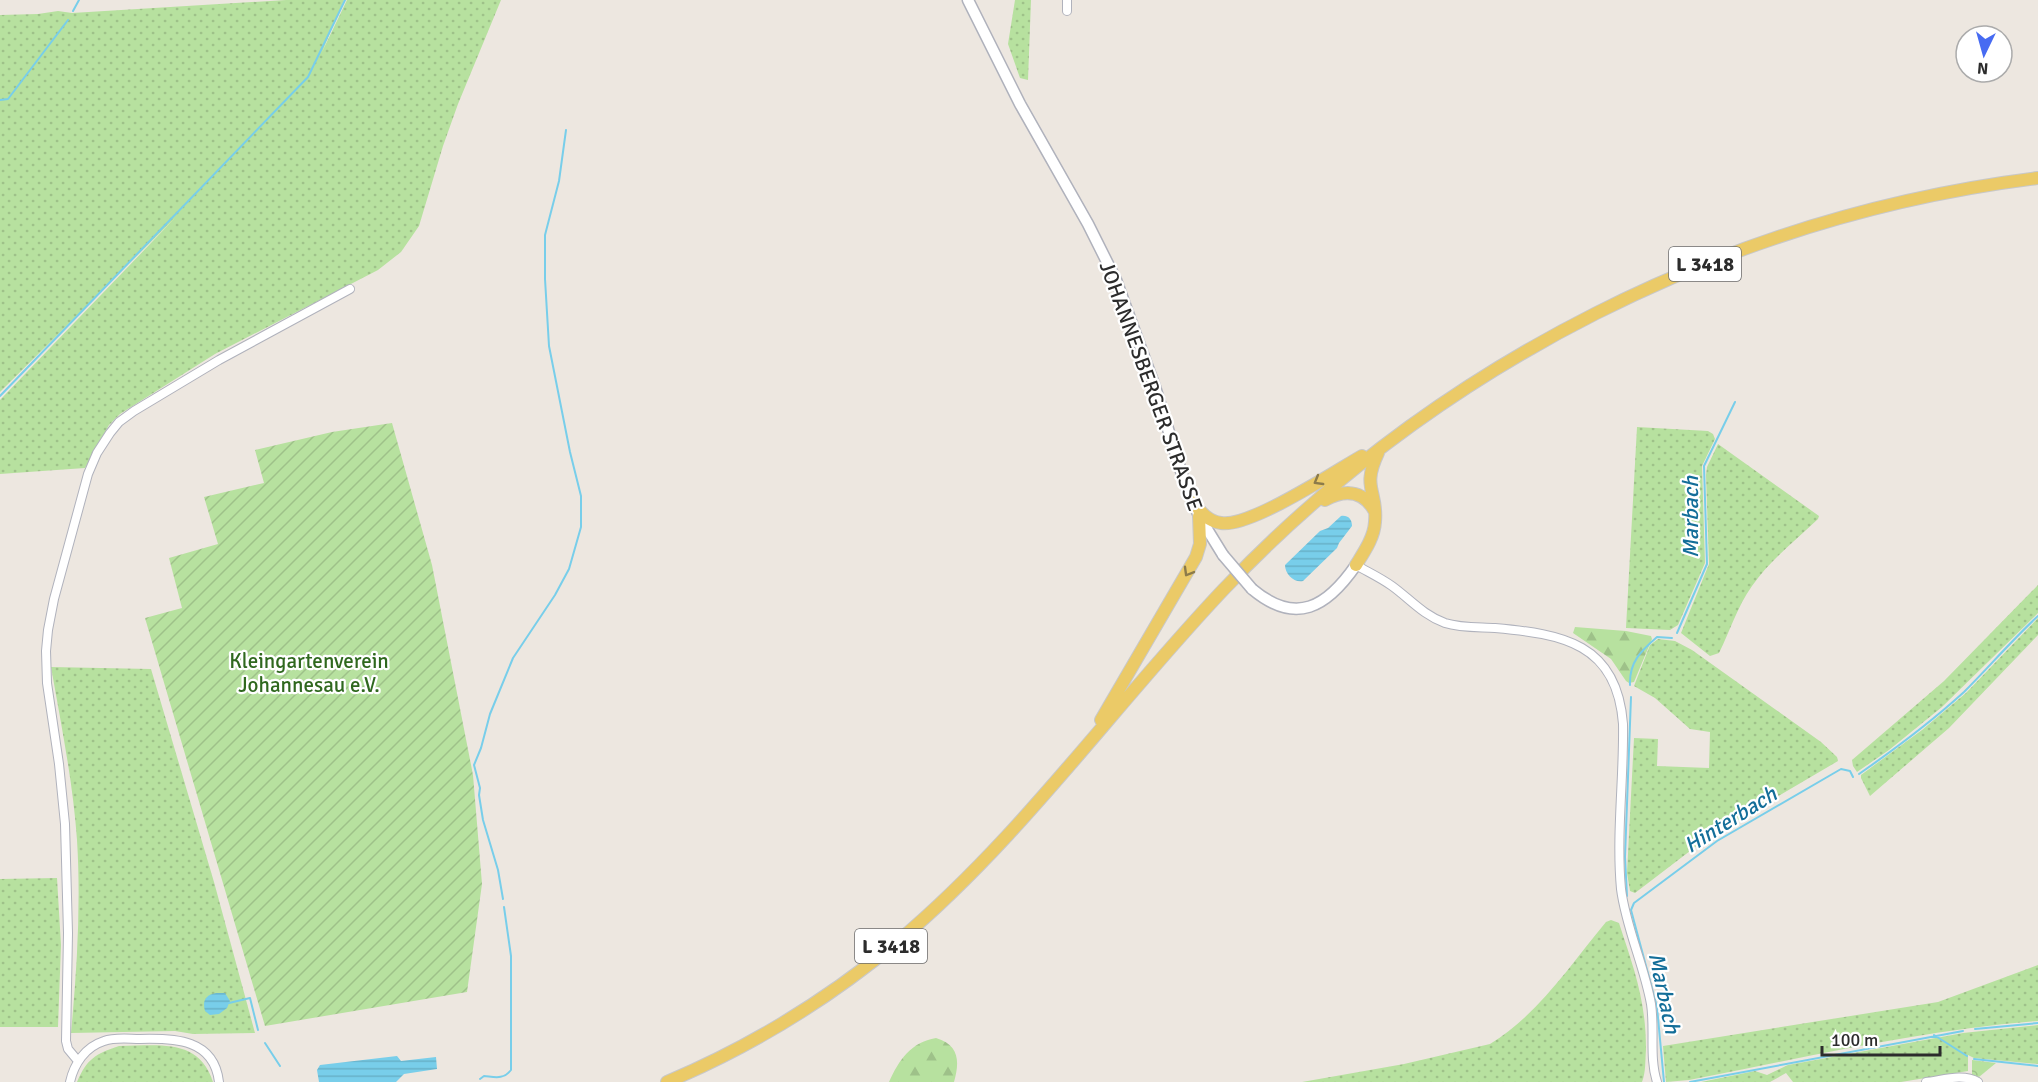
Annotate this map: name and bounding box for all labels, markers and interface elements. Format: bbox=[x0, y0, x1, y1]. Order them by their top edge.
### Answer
north arrow bbox=[1954, 24, 2014, 84]
text: N bbox=[1976, 57, 1989, 78]
road number: L 3418 bbox=[1669, 247, 1741, 281]
street label: JOHANNESBERGER STRASSE bbox=[1094, 258, 1208, 514]
one-way arrow bbox=[1313, 474, 1324, 486]
water label: Marbach bbox=[1677, 475, 1704, 558]
one-way arrow bbox=[1183, 566, 1195, 576]
park label: Kleingartenverein Johannesau e.V. bbox=[229, 648, 389, 698]
water label: Hinterbach bbox=[1679, 780, 1783, 859]
road number: L 3418 bbox=[855, 929, 927, 963]
water label: Marbach bbox=[1643, 950, 1686, 1037]
scale bar bbox=[1822, 1019, 1940, 1057]
text: 100 m bbox=[1831, 1029, 1878, 1051]

